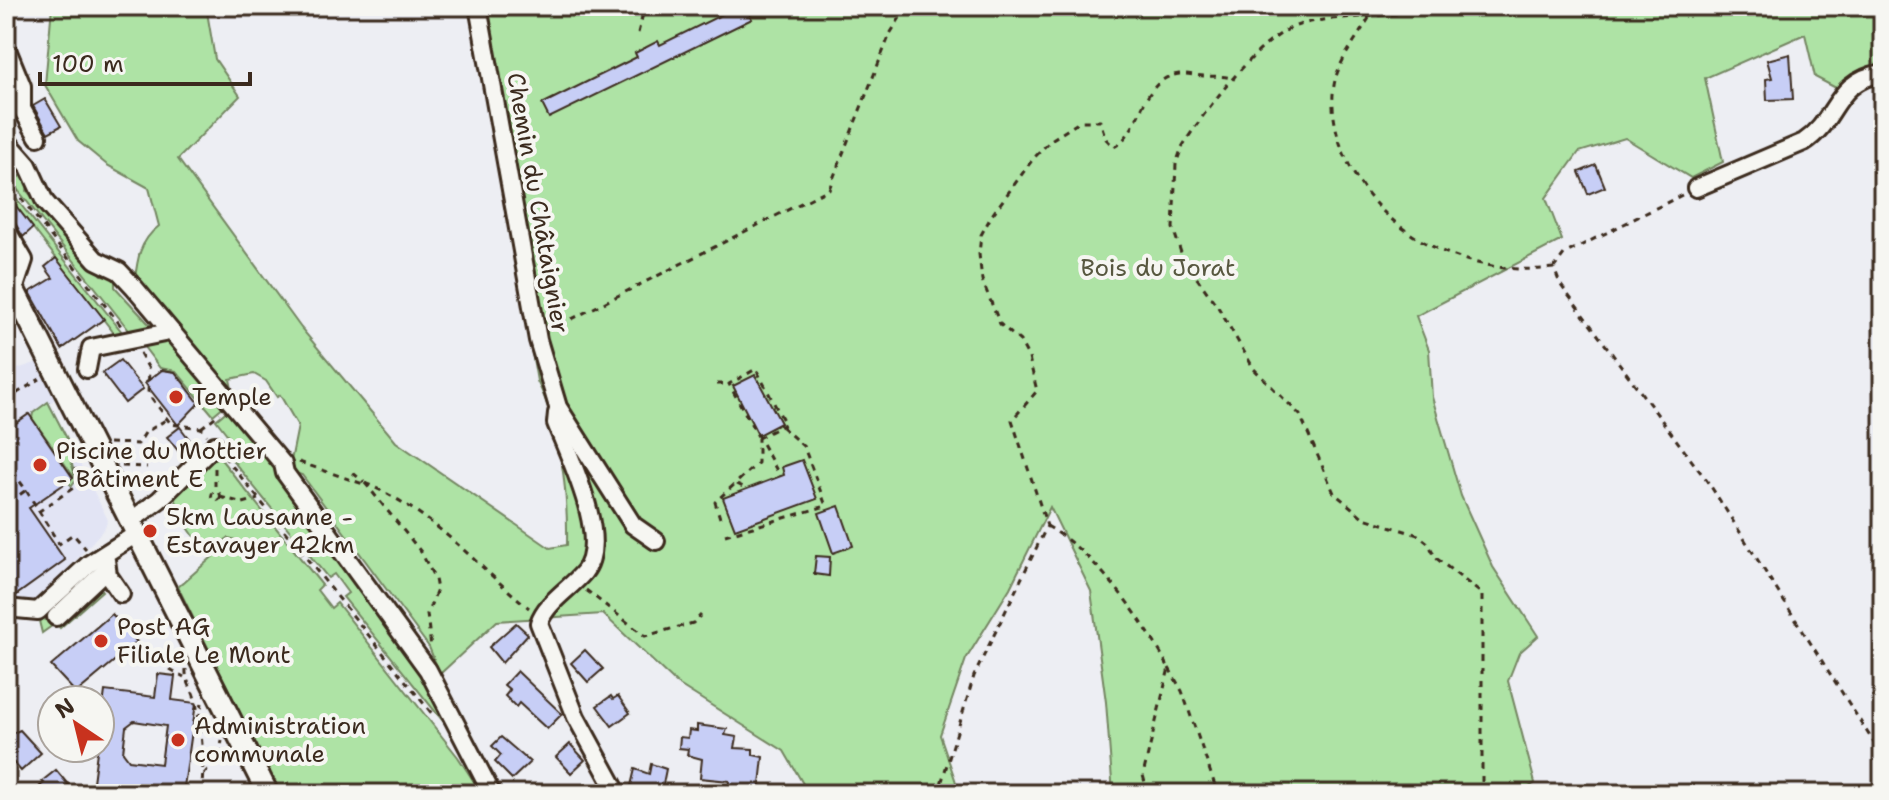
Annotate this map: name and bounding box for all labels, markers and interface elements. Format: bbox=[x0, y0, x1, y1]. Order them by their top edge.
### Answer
scale bar bbox=[40, 36, 250, 86]
text: 100 m bbox=[52, 48, 124, 80]
street label: Chemin du Châtaignier bbox=[499, 70, 577, 336]
park label: Bois du Jorat bbox=[1081, 252, 1235, 284]
place label: Temple bbox=[192, 381, 272, 413]
marker: Temple bbox=[167, 388, 185, 406]
place label: Piscine du Mottier - Bâtiment E bbox=[56, 435, 267, 495]
marker: Piscine du Mottier - Bâtiment E bbox=[31, 456, 49, 474]
place label: 5km Lausanne - Estavayer 42km bbox=[166, 501, 354, 561]
marker: 5km Lausanne - Estavayer 42km bbox=[141, 522, 159, 540]
place label: Post AG Filiale Le Mont bbox=[117, 611, 291, 671]
marker: Post AG Filiale Le Mont bbox=[92, 632, 110, 650]
north arrow bbox=[36, 684, 116, 764]
text: N bbox=[49, 691, 80, 725]
place label: Administration communale bbox=[194, 710, 366, 770]
marker: Administration communale bbox=[169, 731, 187, 749]

